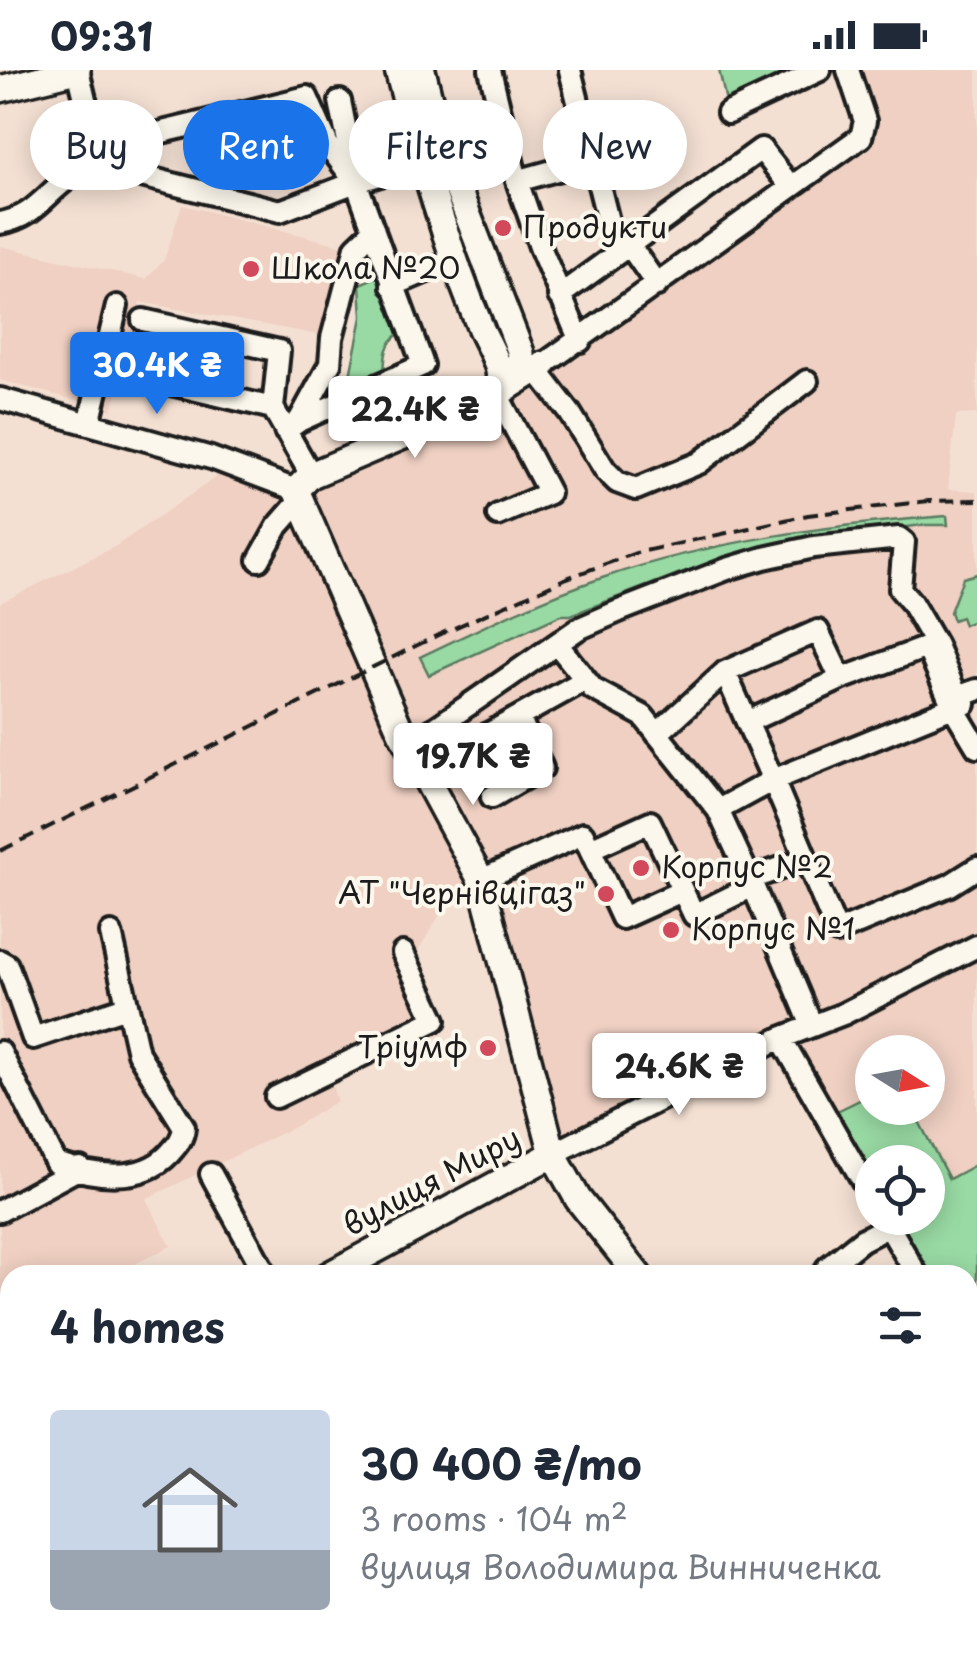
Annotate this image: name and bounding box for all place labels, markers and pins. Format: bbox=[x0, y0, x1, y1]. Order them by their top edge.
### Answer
place label: Продукти bbox=[523, 203, 667, 248]
marker: Продукти bbox=[492, 217, 514, 239]
place label: Школа №20 bbox=[271, 244, 460, 289]
marker: Школа №20 bbox=[240, 258, 262, 280]
pin: 30.4K ₴ bbox=[65, 332, 249, 417]
pin: 22.4K ₴ bbox=[323, 376, 507, 461]
pin: 19.7K ₴ bbox=[381, 723, 565, 808]
place label: Корпус №2 bbox=[661, 843, 833, 888]
marker: Корпус №2 bbox=[630, 857, 652, 879]
place label: АТ "Чернівцігаз" bbox=[338, 869, 586, 914]
marker: АТ "Чернівцігаз" bbox=[595, 883, 617, 905]
place label: Корпус №1 bbox=[691, 905, 855, 950]
marker: Корпус №1 bbox=[660, 919, 682, 941]
place label: Тріумф bbox=[358, 1023, 468, 1068]
pin: 24.6K ₴ bbox=[587, 1033, 771, 1118]
marker: Тріумф bbox=[477, 1037, 499, 1059]

